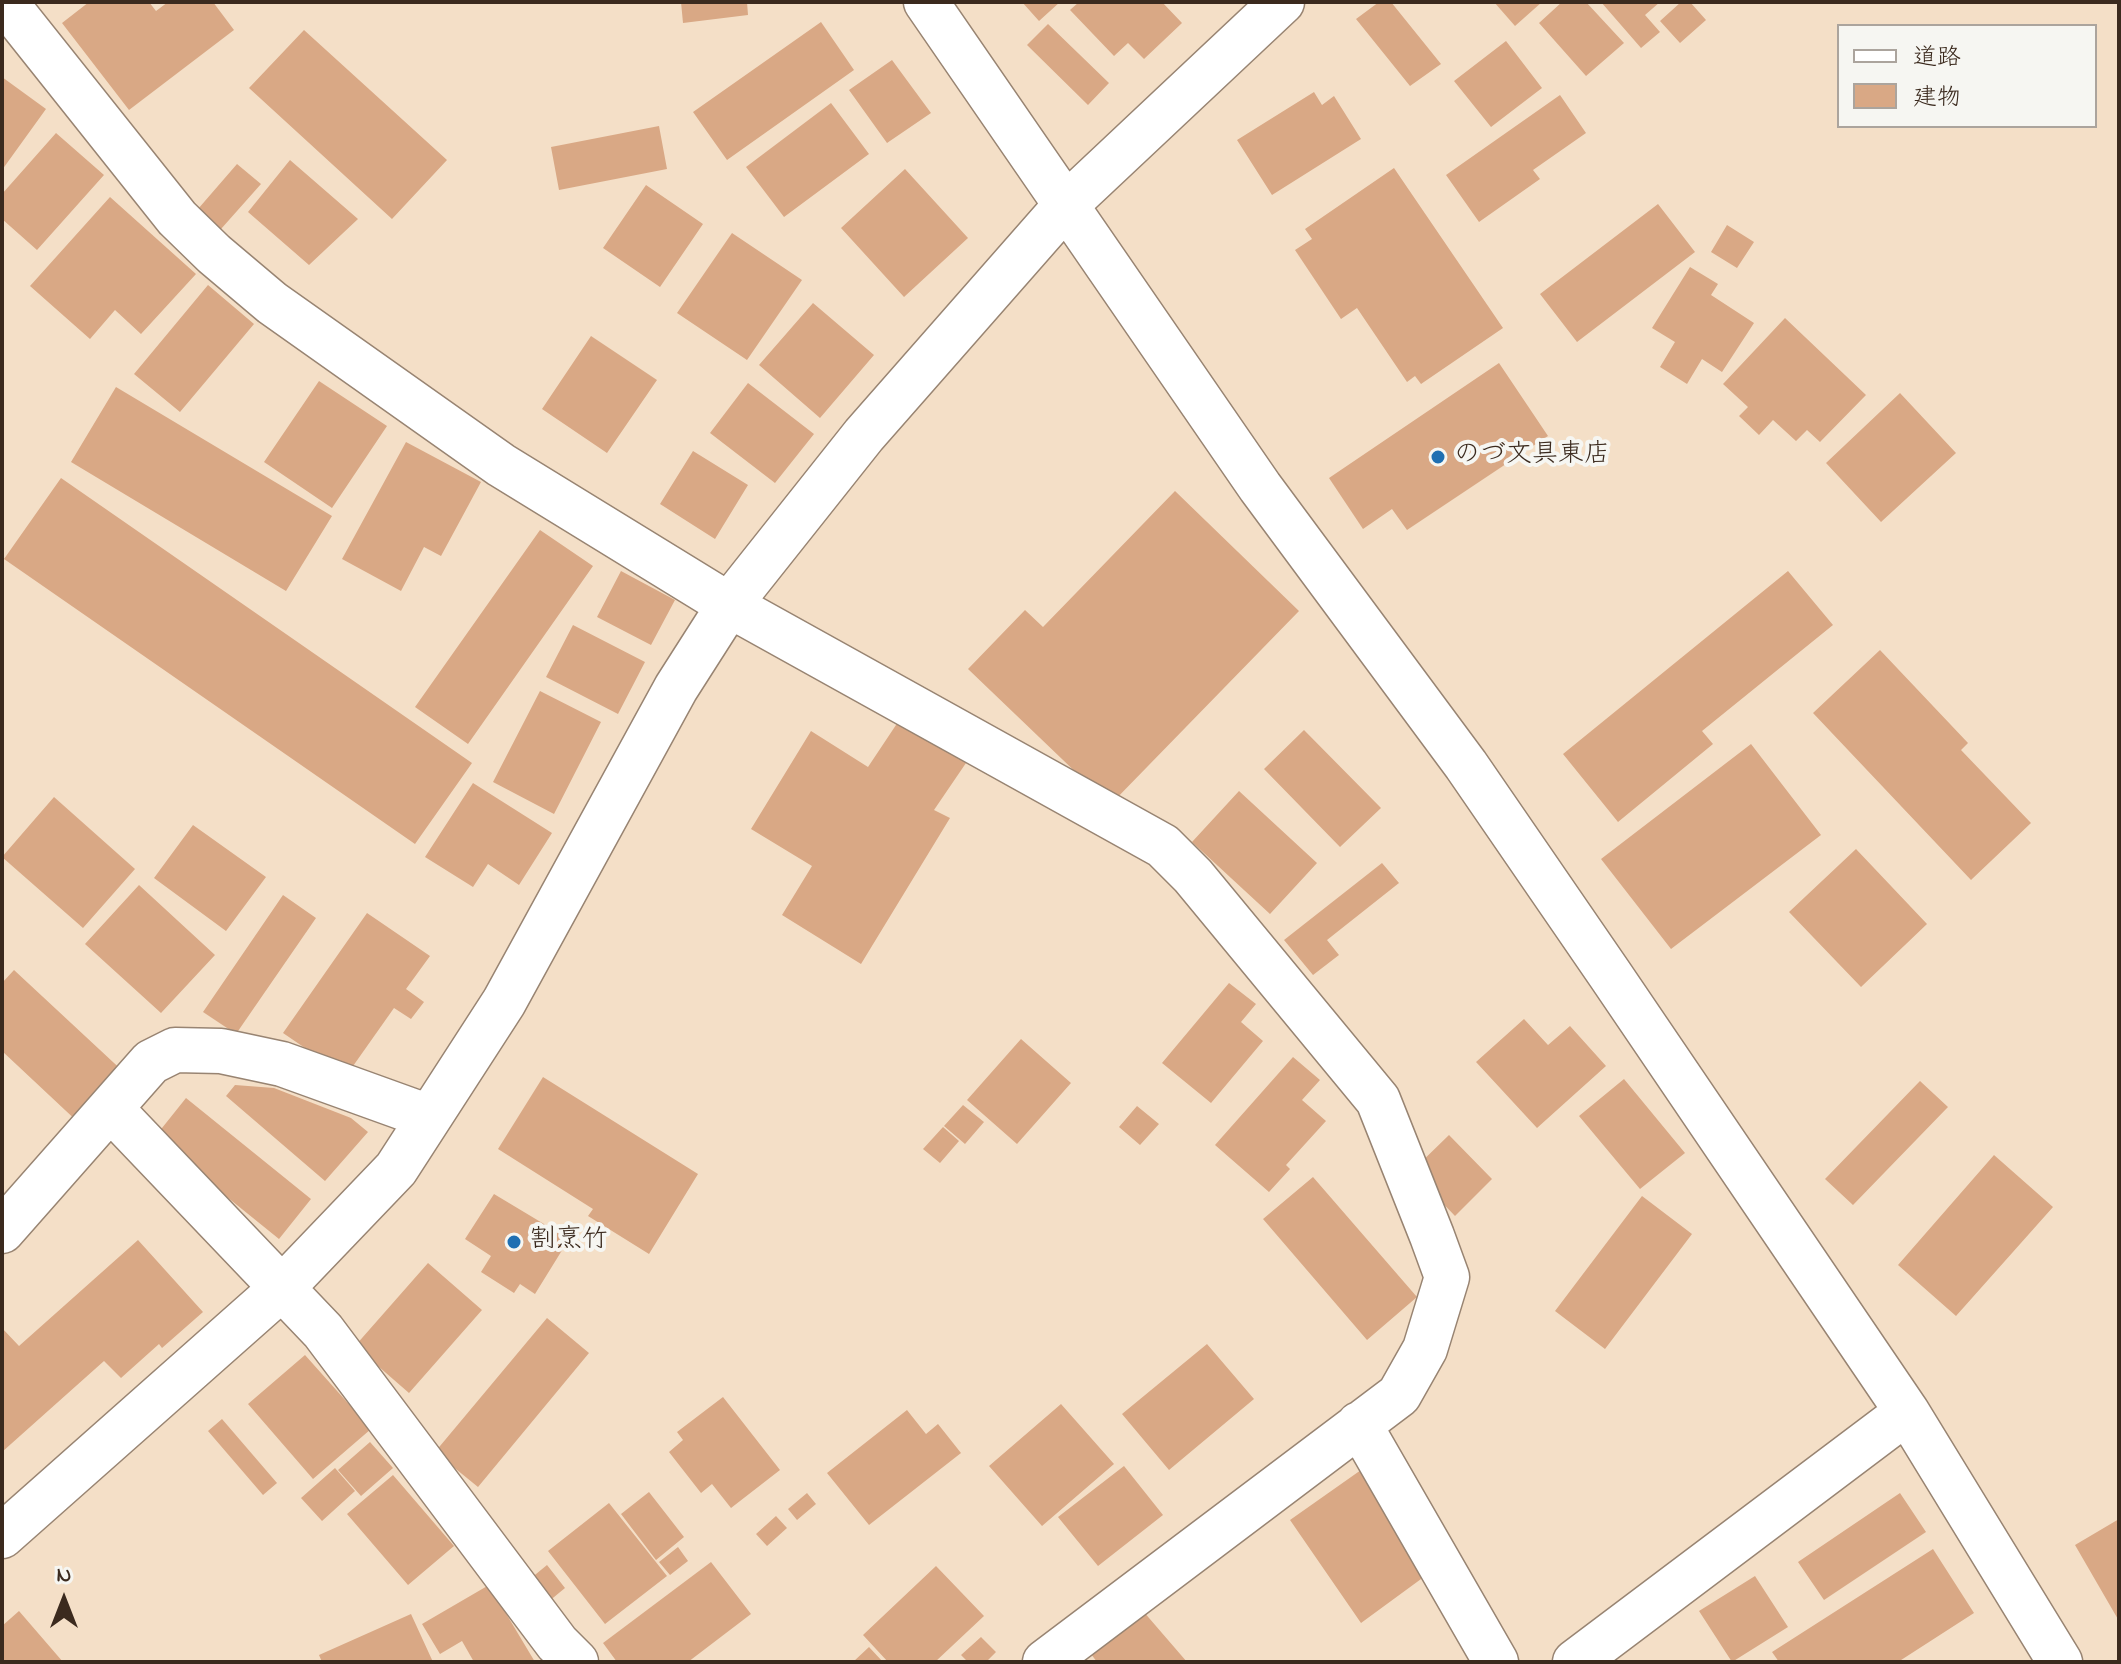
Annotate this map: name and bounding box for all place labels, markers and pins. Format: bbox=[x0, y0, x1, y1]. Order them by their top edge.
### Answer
place label: のづ文具東店 bbox=[1454, 441, 1610, 473]
marker: のづ文具東店 bbox=[1429, 448, 1447, 466]
place label: 割烹竹 bbox=[530, 1226, 608, 1258]
marker: 割烹竹 bbox=[505, 1233, 523, 1251]

